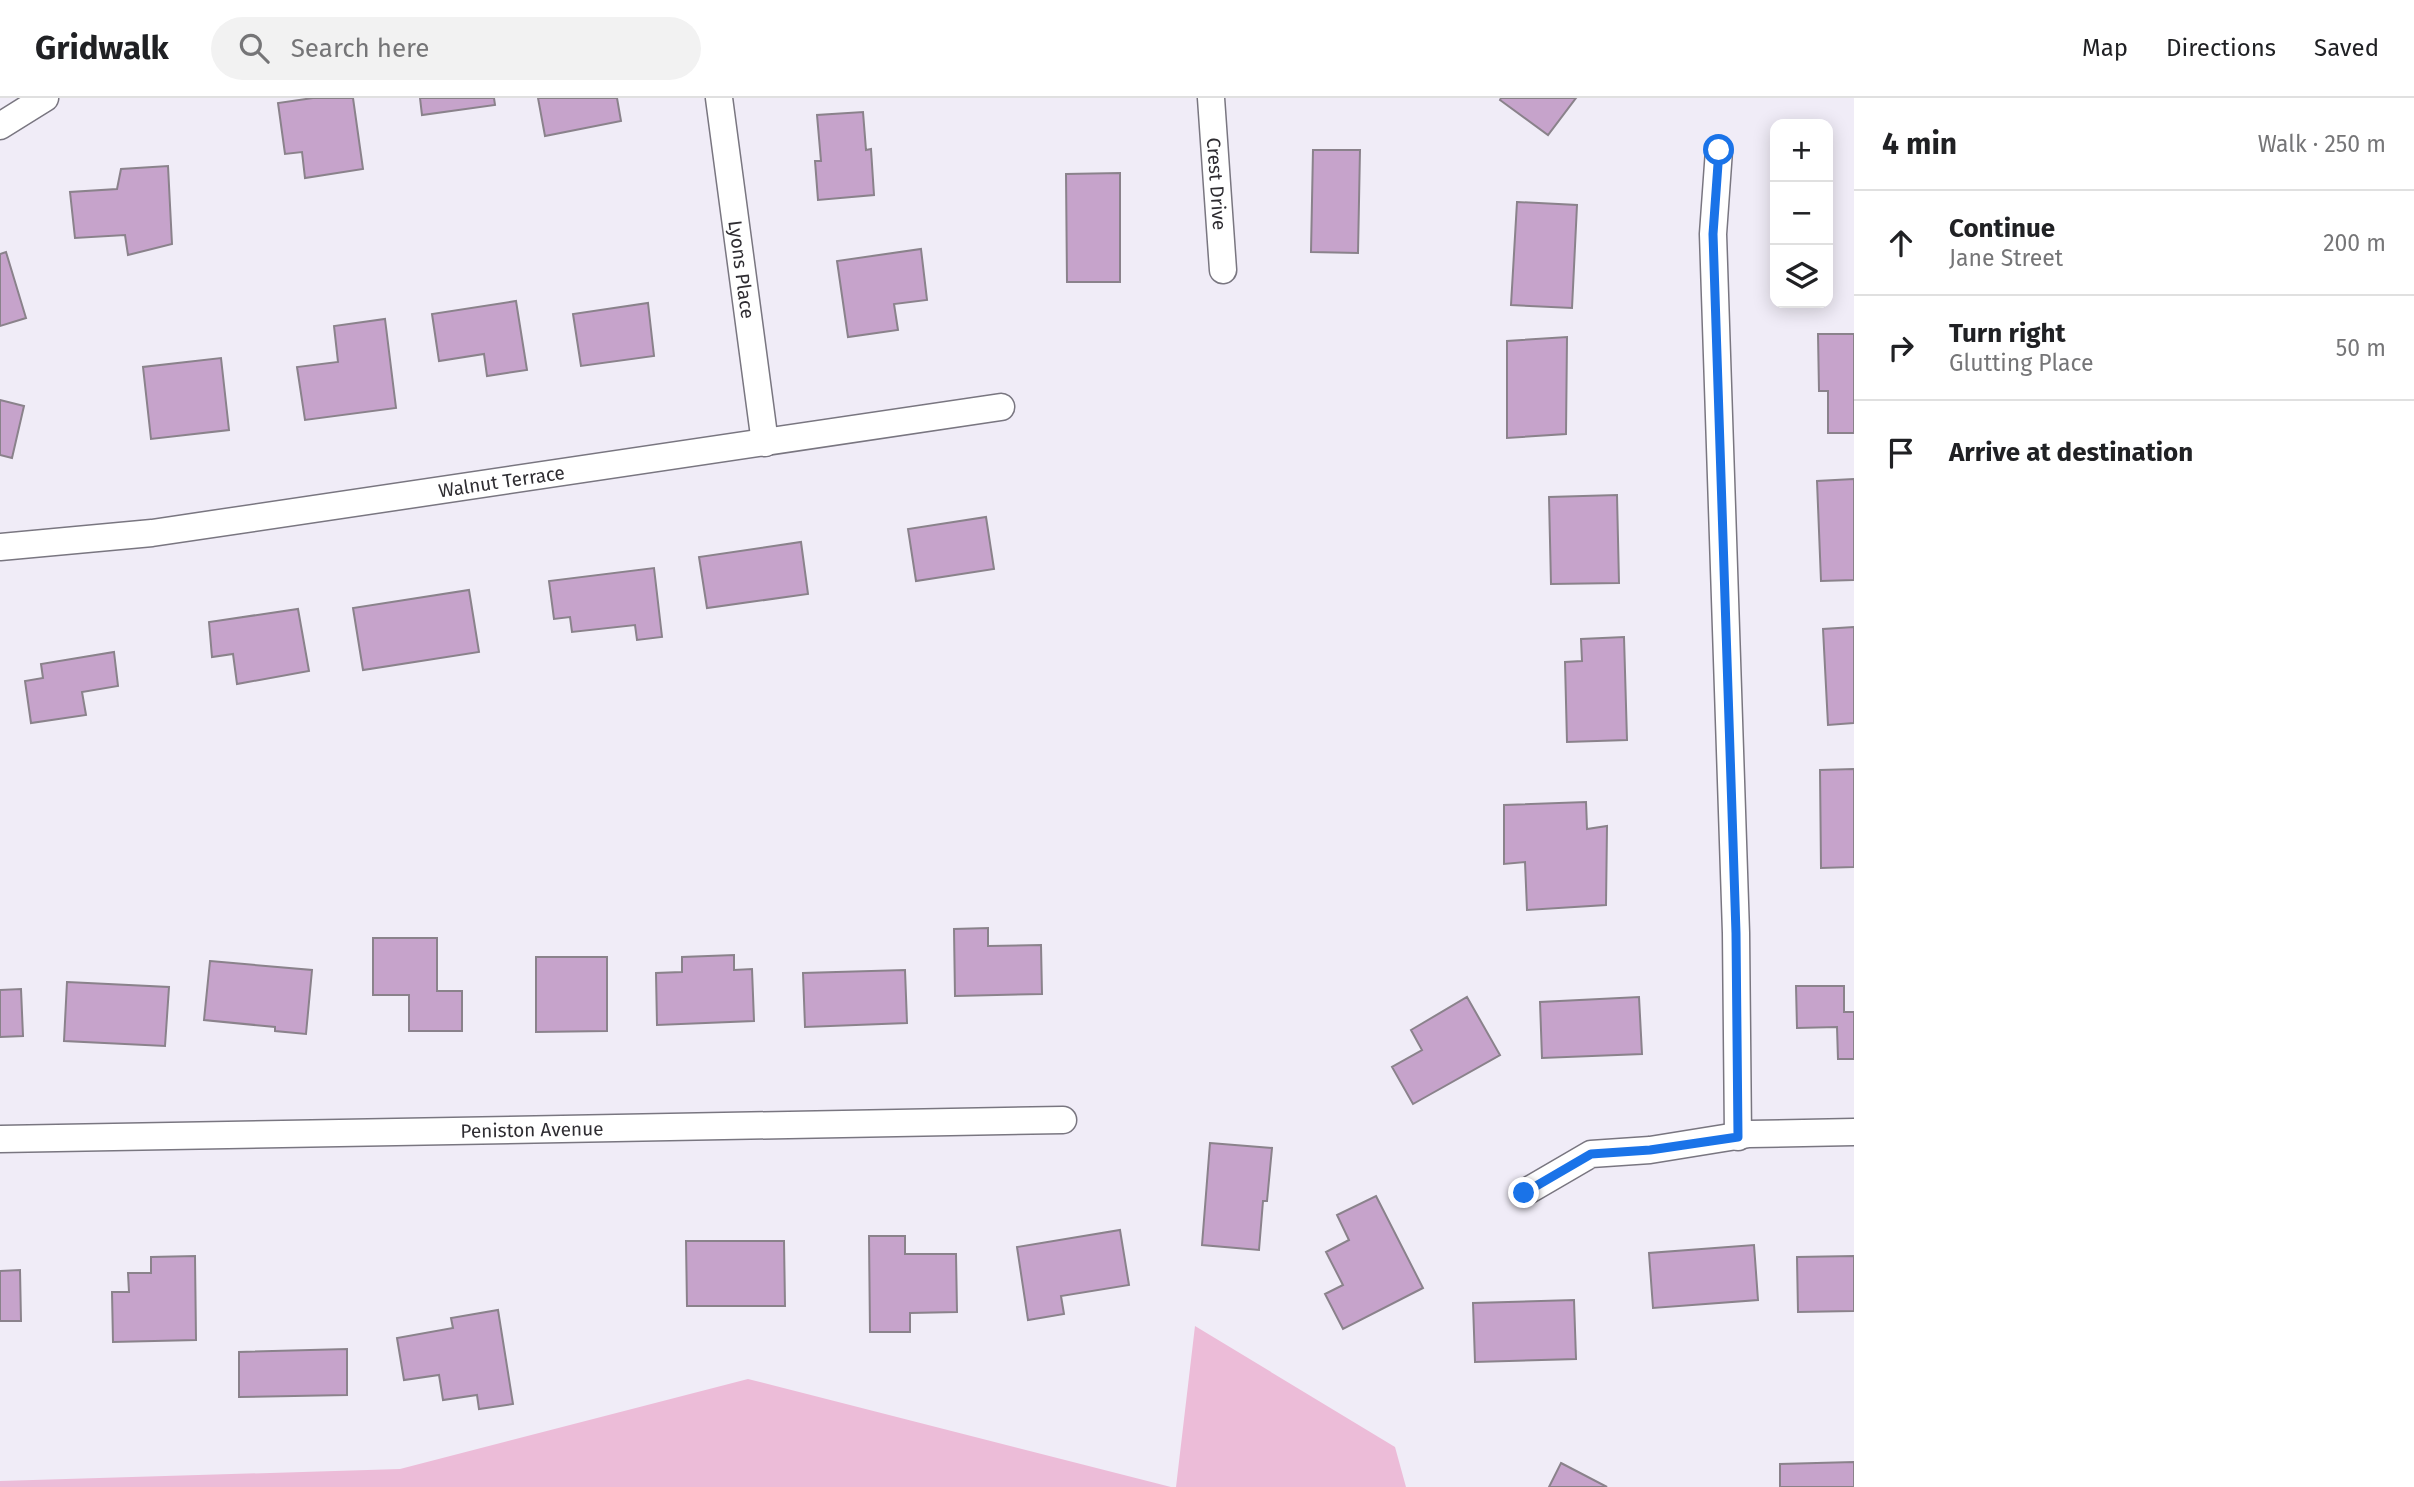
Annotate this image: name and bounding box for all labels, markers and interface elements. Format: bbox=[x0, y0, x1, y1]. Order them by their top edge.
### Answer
search box bbox=[211, 17, 701, 80]
text: Gridwalk bbox=[35, 28, 169, 68]
icon: search bbox=[235, 29, 273, 67]
text: Search here bbox=[291, 33, 430, 64]
text: Map bbox=[2082, 34, 2128, 62]
text: Directions bbox=[2166, 34, 2276, 62]
text: Saved bbox=[2314, 34, 2379, 62]
map controls bbox=[1770, 119, 1833, 308]
button: + bbox=[1770, 119, 1833, 182]
text: 4 min bbox=[1882, 126, 1957, 162]
text: Walk · 250 m bbox=[2258, 130, 2386, 158]
route start bbox=[1703, 134, 1734, 165]
street label: Crest Drive bbox=[1202, 137, 1231, 231]
button: − bbox=[1770, 182, 1833, 245]
text: Continue bbox=[1949, 213, 2055, 244]
street label: Lyons Place bbox=[723, 219, 759, 320]
icon: ahead bbox=[1882, 224, 1920, 262]
text: 200 m bbox=[2323, 229, 2386, 257]
text: Jane Street bbox=[1949, 244, 2063, 272]
button: layers bbox=[1770, 245, 1833, 308]
text: Turn right bbox=[1949, 318, 2066, 349]
icon: right bbox=[1882, 329, 1920, 367]
text: 50 m bbox=[2336, 334, 2386, 362]
text: Glutting Place bbox=[1949, 349, 2094, 377]
icon: arrive bbox=[1882, 434, 1920, 472]
text: Arrive at destination bbox=[1949, 437, 2193, 468]
street label: Walnut Terrace bbox=[437, 461, 566, 502]
street label: Peniston Avenue bbox=[460, 1117, 604, 1143]
route end bbox=[1508, 1177, 1539, 1208]

